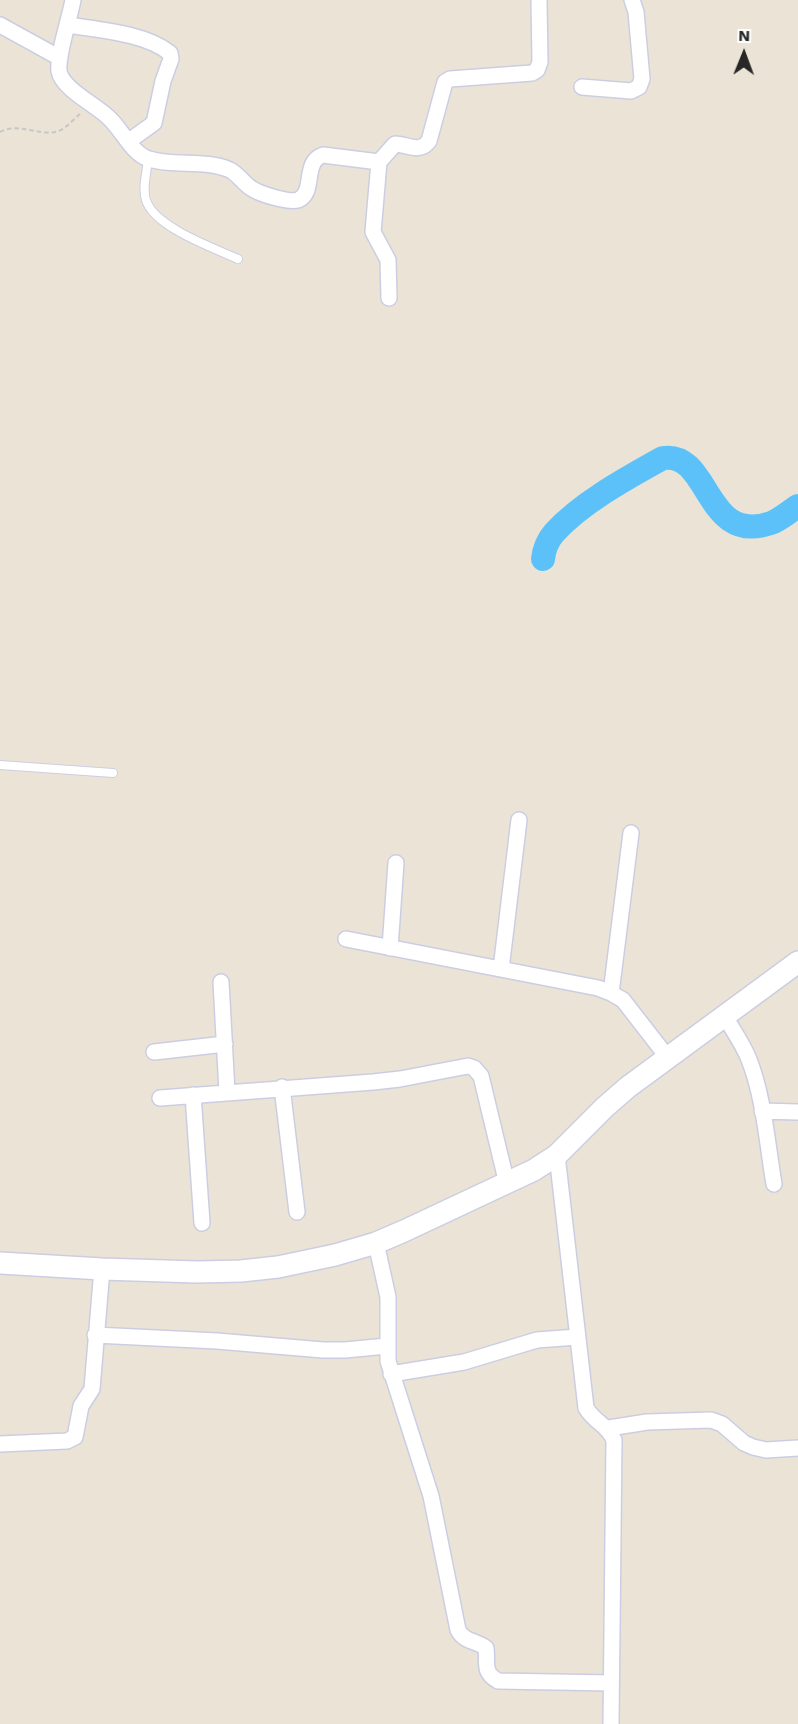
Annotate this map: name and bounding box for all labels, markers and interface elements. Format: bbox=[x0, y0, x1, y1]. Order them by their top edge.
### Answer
north arrow bbox=[714, 24, 774, 84]
text: N bbox=[738, 26, 750, 45]

